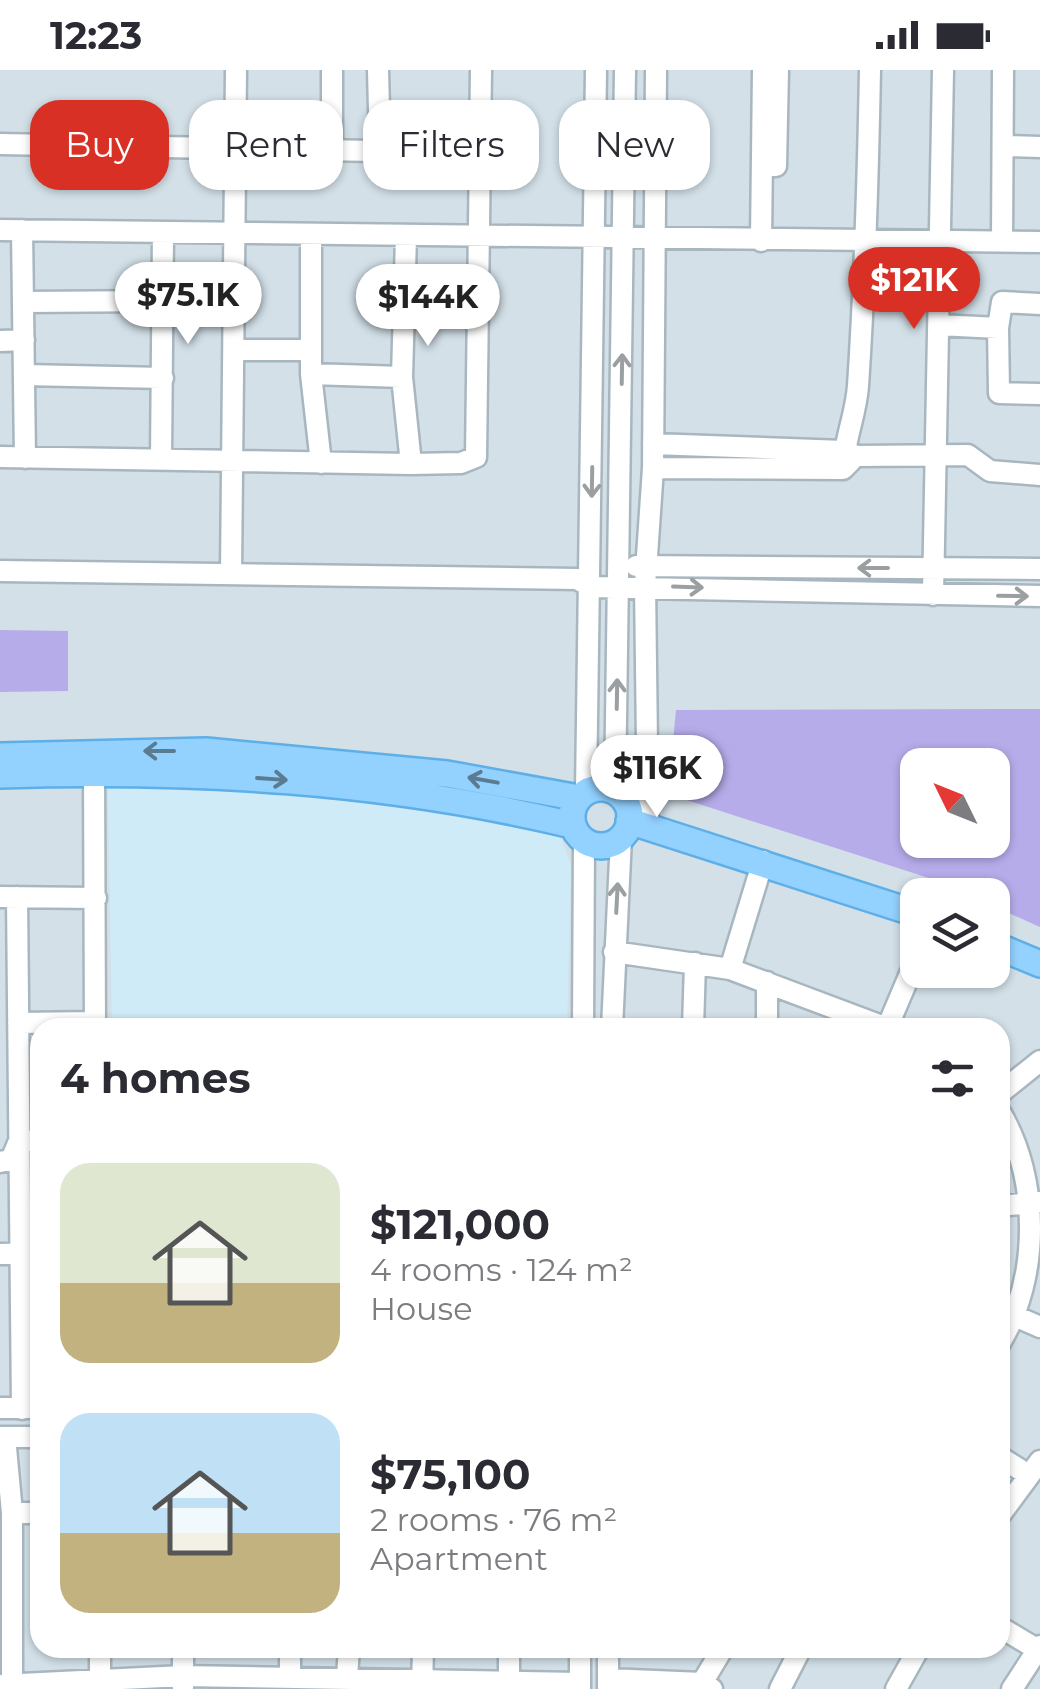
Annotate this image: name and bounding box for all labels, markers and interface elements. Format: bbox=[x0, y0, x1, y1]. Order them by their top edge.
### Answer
text: 12:23 bbox=[50, 12, 142, 59]
chip: Buy bbox=[30, 100, 169, 190]
chip: Rent bbox=[189, 100, 343, 190]
chip: Filters bbox=[363, 100, 539, 190]
chip: New bbox=[559, 100, 710, 190]
pin: $121K bbox=[844, 247, 984, 332]
text: $121K bbox=[870, 260, 958, 299]
pin: $75.1K bbox=[107, 262, 269, 347]
pin: $144K bbox=[358, 264, 498, 349]
text: $75.1K bbox=[137, 275, 239, 314]
text: $144K bbox=[378, 277, 478, 316]
one-way arrow bbox=[612, 354, 631, 386]
one-way arrow bbox=[582, 466, 602, 498]
one-way arrow bbox=[857, 558, 890, 578]
one-way arrow bbox=[672, 577, 704, 596]
one-way arrow bbox=[996, 586, 1029, 606]
one-way arrow bbox=[607, 679, 626, 711]
pin: $116K bbox=[587, 735, 727, 820]
one-way arrow bbox=[144, 742, 176, 760]
text: $116K bbox=[612, 748, 702, 787]
north arrow bbox=[900, 748, 1010, 858]
map controls bbox=[900, 748, 1010, 988]
one-way arrow bbox=[256, 770, 288, 789]
one-way arrow bbox=[467, 770, 500, 789]
button: layers bbox=[900, 878, 1010, 988]
one-way arrow bbox=[608, 882, 627, 914]
icon: filters bbox=[925, 1051, 980, 1106]
text: 4 homes bbox=[60, 1052, 251, 1104]
text: $121,000 bbox=[370, 1198, 550, 1250]
icon: home bbox=[140, 1203, 260, 1323]
text: 4 rooms · 124 m² bbox=[370, 1250, 633, 1289]
text: House bbox=[370, 1289, 473, 1328]
text: $75,100 bbox=[370, 1448, 531, 1500]
icon: home bbox=[140, 1453, 260, 1573]
text: 2 rooms · 76 m² bbox=[370, 1500, 617, 1539]
text: Apartment bbox=[370, 1539, 548, 1578]

